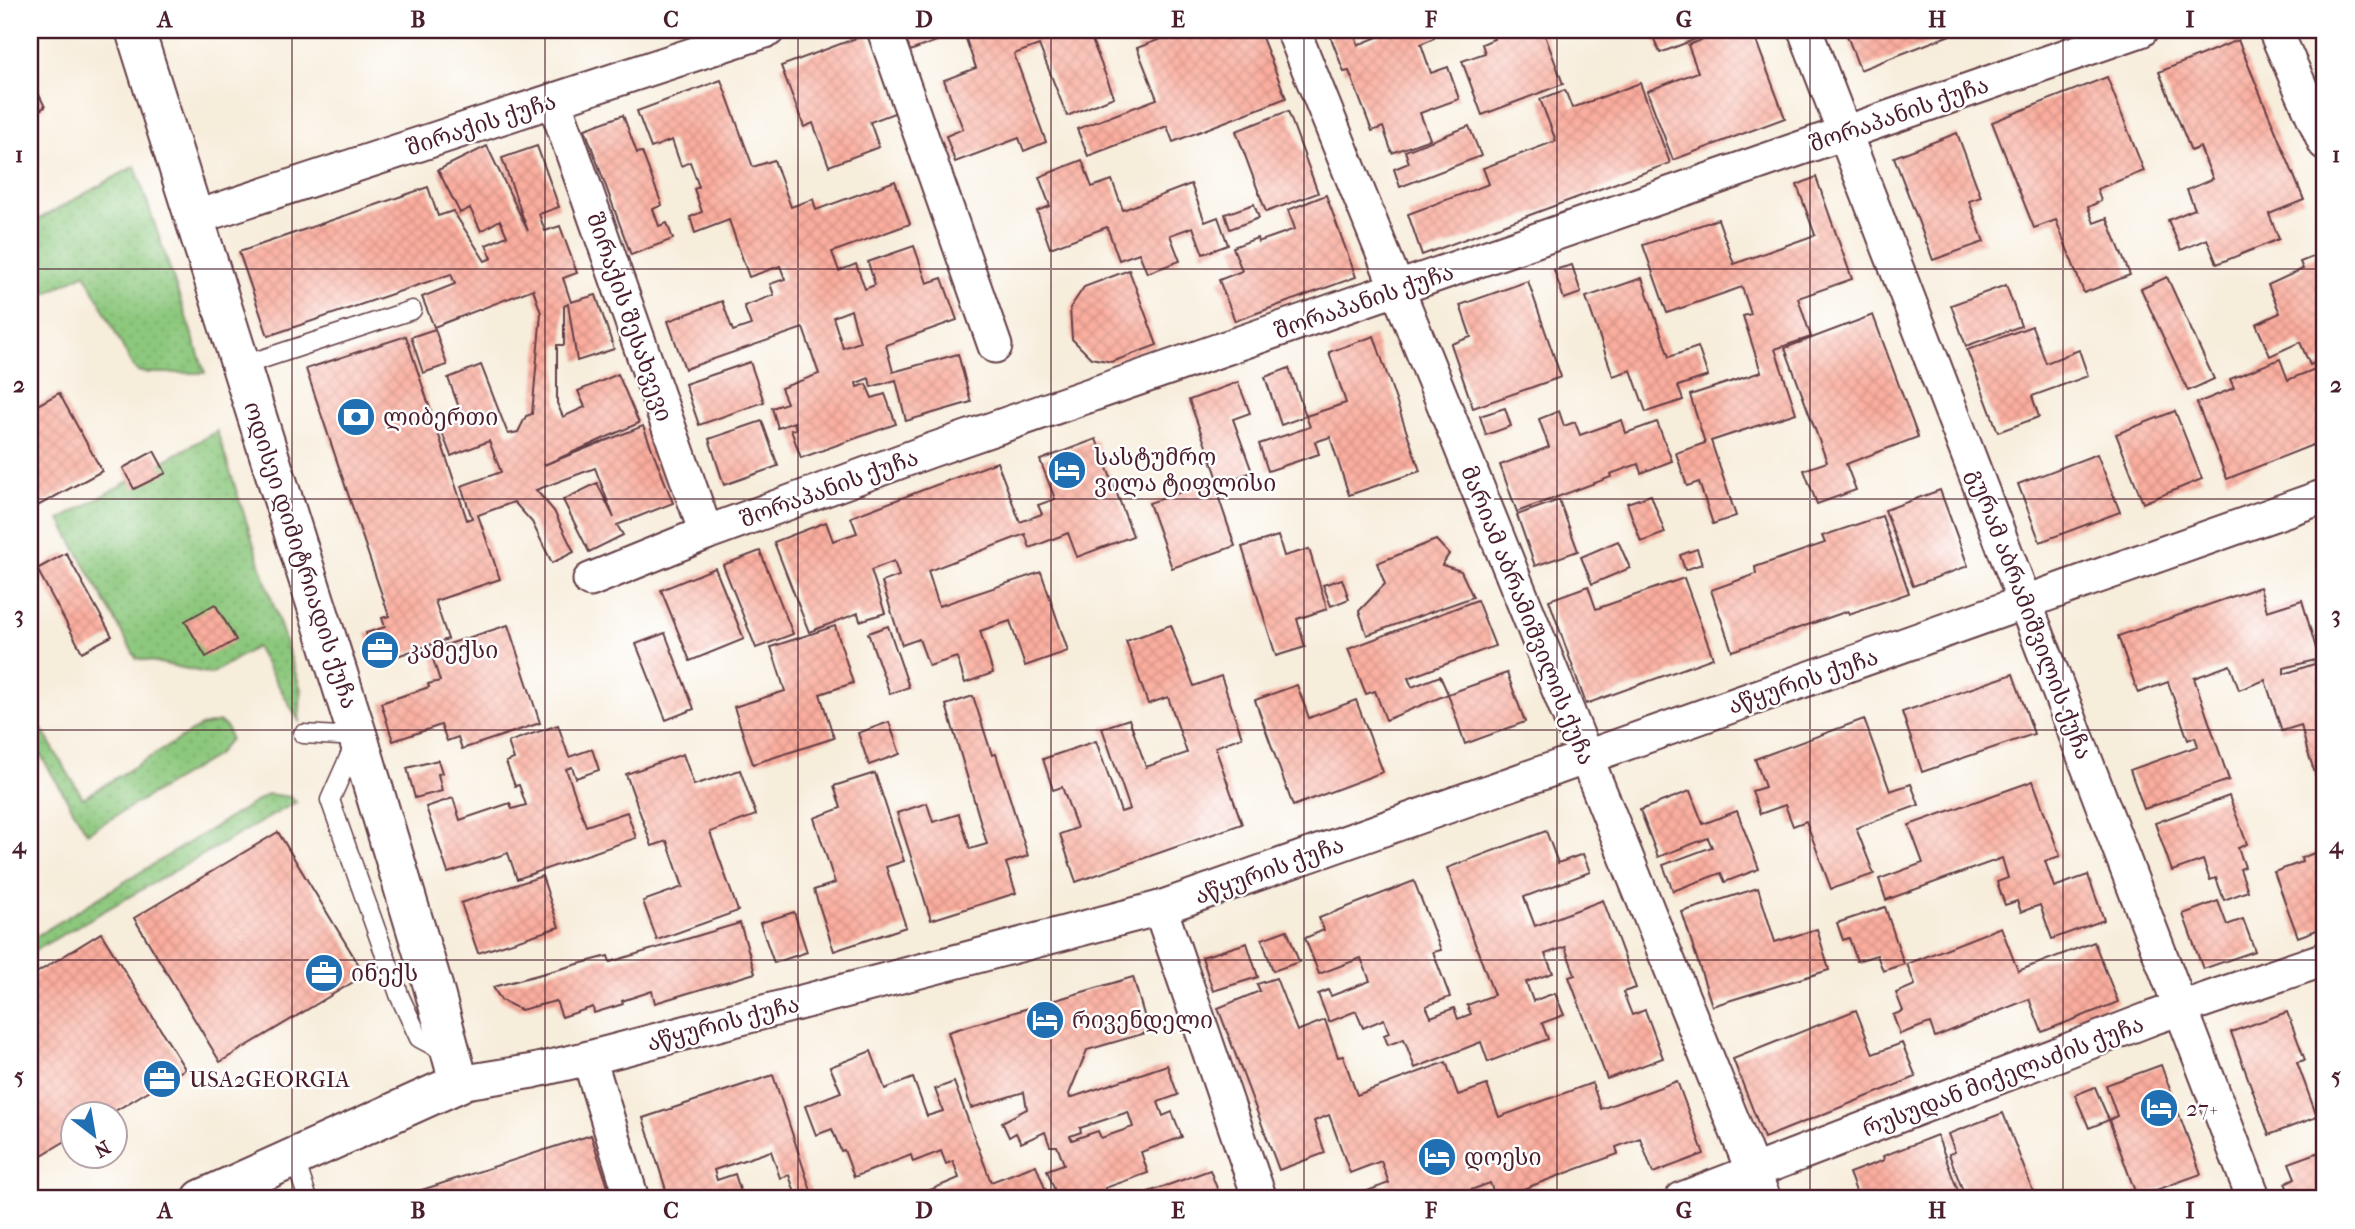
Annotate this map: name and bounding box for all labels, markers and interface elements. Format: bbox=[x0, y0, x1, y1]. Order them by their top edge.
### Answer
text: A bbox=[156, 6, 174, 33]
text: B bbox=[411, 6, 426, 33]
text: C bbox=[663, 6, 679, 33]
text: D bbox=[915, 6, 933, 33]
text: E bbox=[1171, 6, 1185, 33]
text: F bbox=[1424, 6, 1438, 33]
text: G bbox=[1676, 6, 1692, 33]
text: H bbox=[1928, 6, 1946, 33]
text: I bbox=[2186, 6, 2195, 33]
street label: შორაპანის ქუჩა bbox=[1806, 71, 1992, 158]
street label: შირაქის ქუჩა bbox=[403, 88, 559, 161]
text: 1 bbox=[15, 141, 23, 168]
text: 1 bbox=[2332, 141, 2340, 168]
street label: შირაქის შესახვევი bbox=[581, 209, 678, 425]
street label: შორაპანის ქუჩა bbox=[1271, 258, 1457, 345]
text: 2 bbox=[13, 371, 25, 398]
text: 2 bbox=[2330, 371, 2342, 398]
bank icon: ლიბერთი bbox=[335, 396, 377, 438]
street label: ოდისეი დიმიტრიადის ქუჩა bbox=[238, 398, 363, 712]
place label: ლიბერთი bbox=[383, 404, 498, 431]
street label: შორაპანის ქუჩა bbox=[737, 444, 922, 533]
place label: სასტუმრო ვილა ტიფლისი bbox=[1094, 444, 1276, 497]
hotel icon: სასტუმრო ვილა ტიფლისი bbox=[1046, 449, 1088, 491]
street label: მარიამ აბრამიშვილის ქუჩა bbox=[1455, 462, 1600, 769]
street label: გურამ აბრამიშვილის ქუჩა bbox=[1962, 465, 2097, 763]
text: 3 bbox=[14, 601, 24, 628]
text: 3 bbox=[2331, 601, 2341, 628]
office icon: კამექსი bbox=[359, 629, 401, 671]
place label: კამექსი bbox=[407, 637, 498, 664]
street label: აწყურის ქუჩა bbox=[1725, 643, 1882, 720]
street label: აწყურის ქუჩა bbox=[1191, 831, 1347, 910]
text: 4 bbox=[11, 832, 27, 859]
text: 4 bbox=[2328, 832, 2344, 859]
office icon: ინექს bbox=[303, 952, 345, 994]
place label: ინექს bbox=[351, 960, 418, 987]
street label: აწყურის ქუჩა bbox=[644, 990, 802, 1057]
hotel icon: რივენდელი bbox=[1024, 999, 1066, 1041]
place label: რივენდელი bbox=[1072, 1007, 1213, 1034]
street label: რუსუდან მიქელაძის ქუჩა bbox=[1859, 1010, 2148, 1143]
office icon: USA2GEORGIA bbox=[141, 1058, 183, 1100]
text: 5 bbox=[14, 1062, 24, 1089]
text: 5 bbox=[2331, 1062, 2341, 1089]
place label: USA2GEORGIA bbox=[189, 1066, 351, 1093]
hotel icon: 27+ bbox=[2138, 1087, 2180, 1129]
place label: 27+ bbox=[2186, 1095, 2218, 1122]
north arrow bbox=[60, 1100, 130, 1170]
text: N bbox=[90, 1136, 114, 1162]
hotel icon: დოესი bbox=[1416, 1136, 1458, 1178]
place label: დოესი bbox=[1464, 1144, 1542, 1171]
text: A bbox=[156, 1197, 174, 1224]
text: B bbox=[411, 1197, 426, 1224]
text: C bbox=[663, 1197, 679, 1224]
text: D bbox=[915, 1197, 933, 1224]
text: E bbox=[1171, 1197, 1185, 1224]
text: F bbox=[1424, 1197, 1438, 1224]
text: G bbox=[1676, 1197, 1692, 1224]
text: H bbox=[1928, 1197, 1946, 1224]
text: I bbox=[2186, 1197, 2195, 1224]

